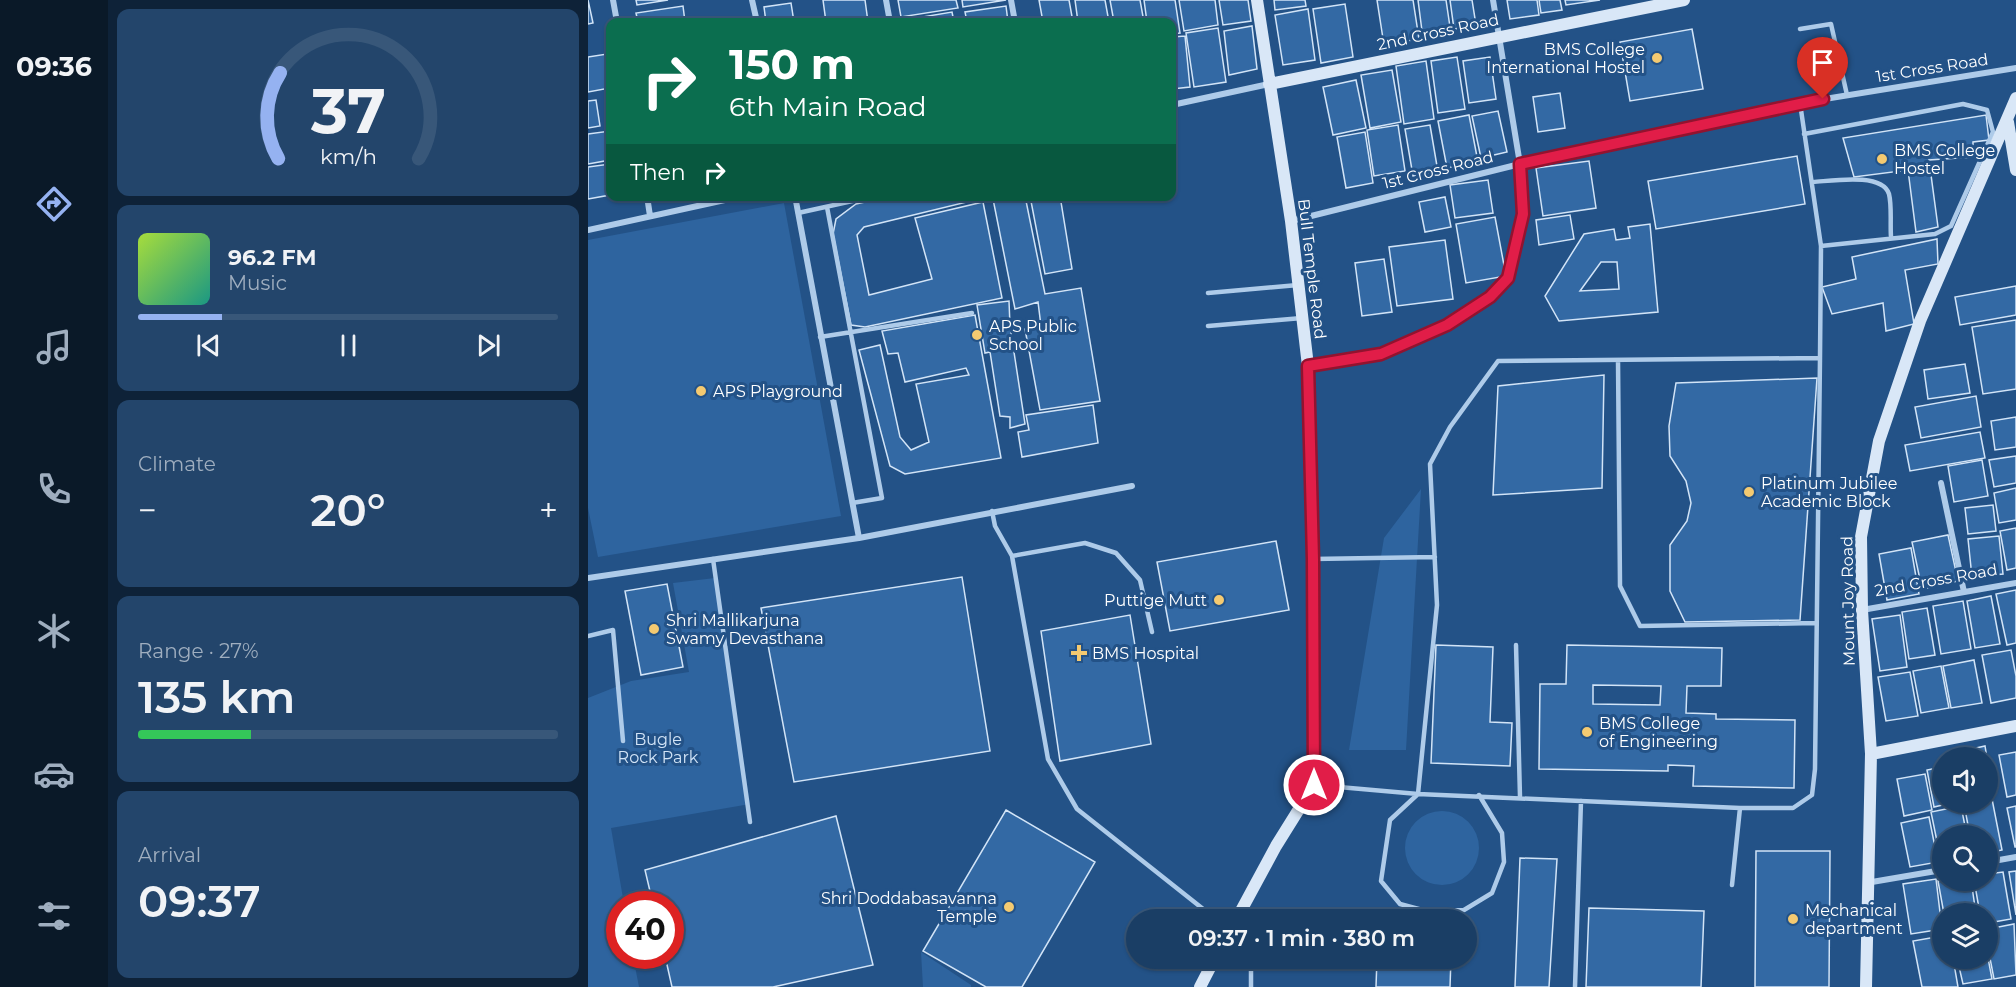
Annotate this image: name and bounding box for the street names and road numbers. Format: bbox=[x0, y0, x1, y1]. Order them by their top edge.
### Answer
street label: 2nd Cross Road bbox=[1375, 10, 1501, 54]
street label: 1st Cross Road bbox=[1874, 50, 1990, 86]
street label: 1st Cross Road bbox=[1381, 147, 1495, 193]
street label: Bull Temple Road bbox=[1294, 198, 1330, 340]
street label: Mount Joy Road bbox=[1837, 536, 1859, 666]
street label: 2nd Cross Road bbox=[1873, 560, 1999, 600]

